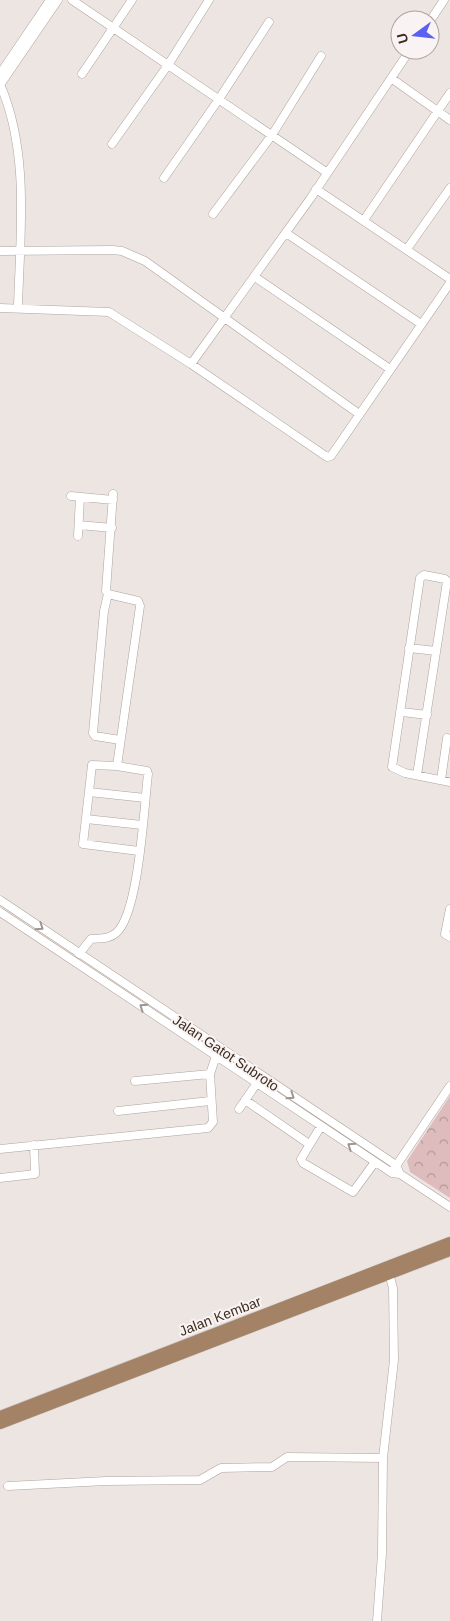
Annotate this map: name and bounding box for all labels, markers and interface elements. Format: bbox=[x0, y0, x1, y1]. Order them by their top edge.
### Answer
north arrow bbox=[390, 10, 440, 60]
text: U bbox=[393, 31, 411, 45]
one-way arrow bbox=[35, 921, 44, 930]
one-way arrow bbox=[139, 1004, 148, 1014]
street label: Jalan Gatot Subroto bbox=[170, 1012, 282, 1095]
one-way arrow bbox=[286, 1090, 295, 1099]
one-way arrow bbox=[347, 1143, 357, 1152]
street label: Jalan Kembar bbox=[177, 1293, 263, 1339]

